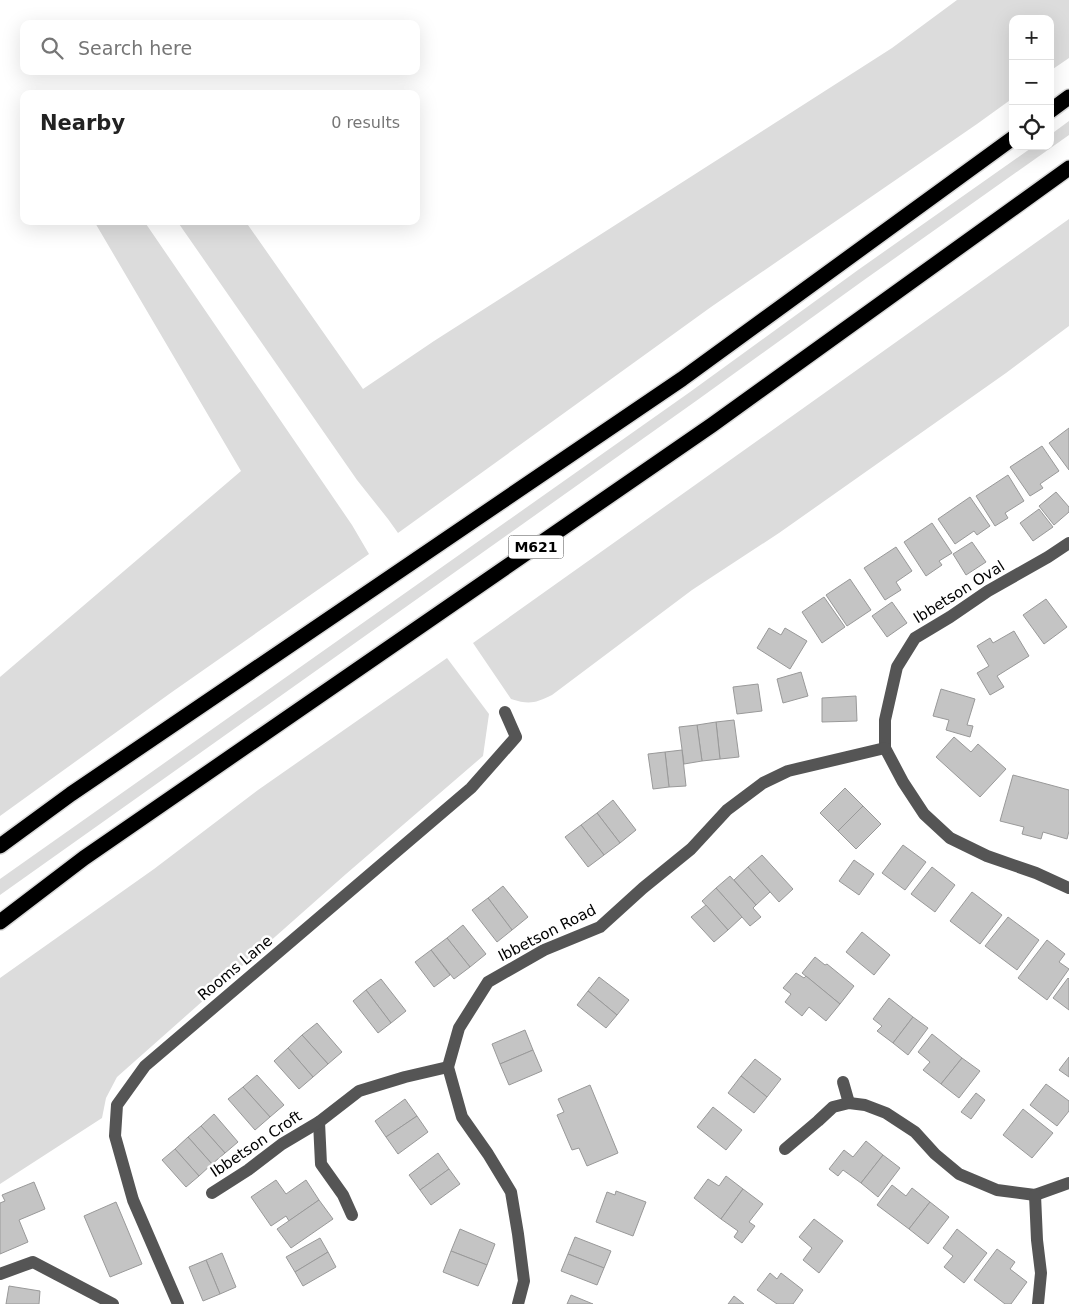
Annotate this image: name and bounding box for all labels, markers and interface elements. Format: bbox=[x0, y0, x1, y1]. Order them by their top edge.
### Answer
map controls bbox=[1009, 15, 1054, 150]
button: + bbox=[1009, 15, 1054, 60]
search box bbox=[20, 20, 420, 75]
icon: search bbox=[38, 34, 66, 62]
text: Search here bbox=[78, 37, 192, 59]
button: − bbox=[1009, 60, 1054, 105]
button: locate bbox=[1009, 105, 1054, 150]
text: Nearby bbox=[40, 111, 125, 135]
text: 0 results bbox=[331, 113, 400, 132]
road number: M621 bbox=[508, 536, 564, 558]
street label: Ibbetson Oval bbox=[910, 557, 1008, 627]
street label: Ibbetson Road bbox=[495, 901, 599, 965]
street label: Rooms Lane bbox=[194, 932, 276, 1004]
street label: Ibbetson Croft bbox=[207, 1107, 305, 1181]

